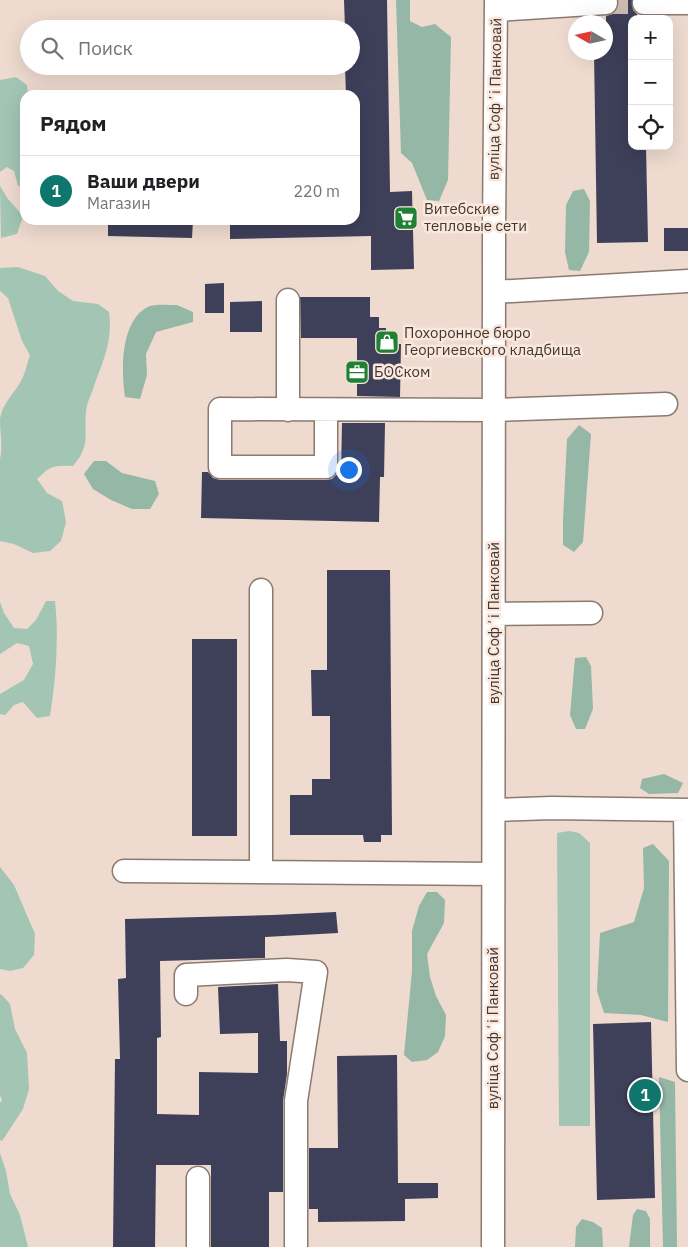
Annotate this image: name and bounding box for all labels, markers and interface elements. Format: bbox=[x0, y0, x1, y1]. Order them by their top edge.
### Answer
north arrow bbox=[568, 15, 613, 60]
map controls bbox=[628, 15, 673, 150]
button: + bbox=[628, 15, 673, 60]
street label: вуліца Софʼі Панковай bbox=[484, 18, 505, 180]
search box bbox=[20, 20, 360, 75]
icon: search bbox=[38, 34, 66, 62]
text: Поиск bbox=[78, 36, 133, 60]
button: − bbox=[628, 60, 673, 105]
button: locate bbox=[628, 105, 673, 150]
text: Рядом bbox=[40, 109, 107, 137]
text: Ваши двери bbox=[87, 169, 200, 193]
text: 1 bbox=[51, 181, 61, 201]
text: 220 m bbox=[293, 181, 340, 201]
text: Магазин bbox=[87, 193, 151, 213]
place label: Витебские тепловые сети bbox=[424, 199, 527, 235]
supermarket icon: Витебские тепловые сети bbox=[393, 205, 419, 231]
place label: Похоронное бюро Георгиевского кладбища bbox=[404, 323, 581, 359]
shop icon: Похоронное бюро Георгиевского кладбища bbox=[374, 329, 400, 355]
office icon: БОСком bbox=[344, 359, 370, 385]
place label: БОСком bbox=[374, 362, 430, 381]
your location bbox=[336, 457, 362, 483]
street label: вуліца Софʼі Панковай bbox=[484, 542, 503, 704]
street label: вуліца Софʼі Панковай bbox=[483, 947, 502, 1109]
pin: 1 bbox=[629, 1076, 661, 1114]

